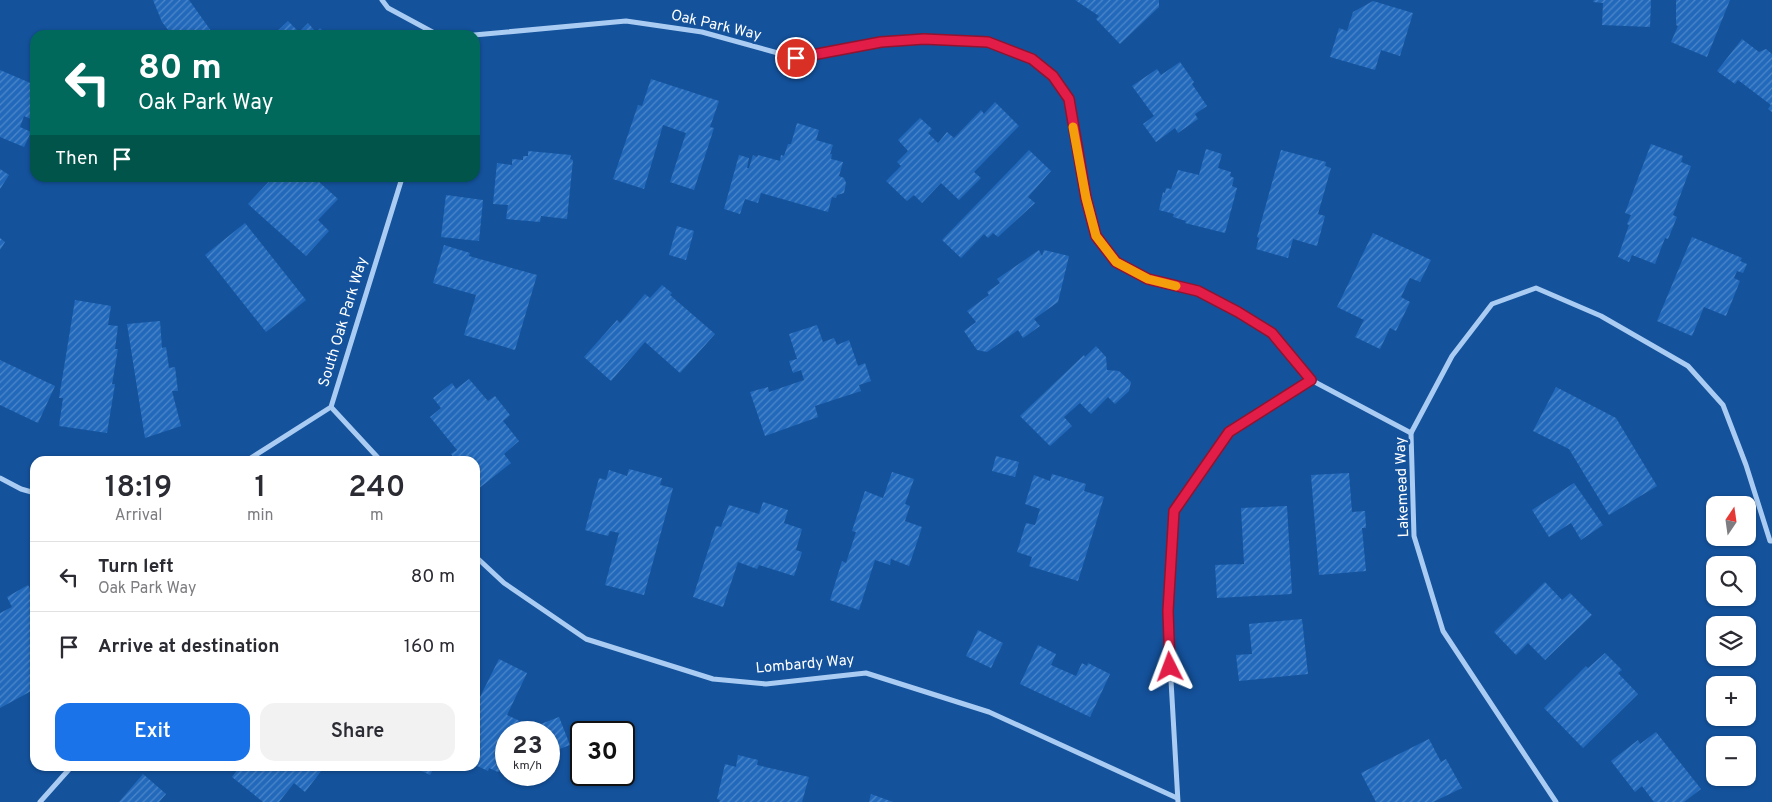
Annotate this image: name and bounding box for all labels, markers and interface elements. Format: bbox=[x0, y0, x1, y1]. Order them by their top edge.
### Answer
street label: Oak Park Way bbox=[669, 6, 763, 46]
pin bbox=[775, 37, 817, 79]
icon: arrive bbox=[782, 44, 810, 72]
text: 80 m bbox=[138, 47, 222, 91]
icon: left bbox=[55, 50, 120, 115]
text: Oak Park Way bbox=[138, 90, 273, 117]
icon: arrive bbox=[108, 145, 136, 173]
text: Then bbox=[55, 147, 98, 171]
street label: South Oak Park Way bbox=[315, 255, 373, 389]
street label: Lakemead Way bbox=[1392, 436, 1414, 538]
text: 18:19 bbox=[105, 470, 172, 507]
text: 1 bbox=[254, 470, 266, 507]
text: 240 bbox=[348, 470, 405, 507]
north arrow bbox=[1706, 496, 1756, 546]
map controls bbox=[1706, 496, 1756, 786]
text: Arrival bbox=[115, 506, 162, 526]
text: min bbox=[247, 506, 274, 526]
text: m bbox=[370, 506, 384, 526]
text: Turn left bbox=[98, 555, 174, 579]
button: search bbox=[1706, 556, 1756, 606]
icon: left bbox=[55, 563, 83, 591]
text: 80 m bbox=[411, 565, 455, 589]
text: Oak Park Way bbox=[98, 579, 196, 599]
button: layers bbox=[1706, 616, 1756, 666]
icon: arrive bbox=[55, 633, 83, 661]
text: Arrive at destination bbox=[98, 635, 279, 659]
text: 160 m bbox=[404, 635, 455, 659]
position arrow bbox=[1143, 640, 1195, 692]
street label: Lombardy Way bbox=[755, 651, 855, 679]
button: + bbox=[1706, 676, 1756, 726]
button: Exit bbox=[55, 703, 250, 761]
button: Share bbox=[260, 703, 455, 761]
speed limit sign: 30 bbox=[570, 721, 635, 786]
text: 23 bbox=[512, 731, 543, 763]
button: − bbox=[1706, 736, 1756, 786]
text: km/h bbox=[513, 758, 542, 774]

